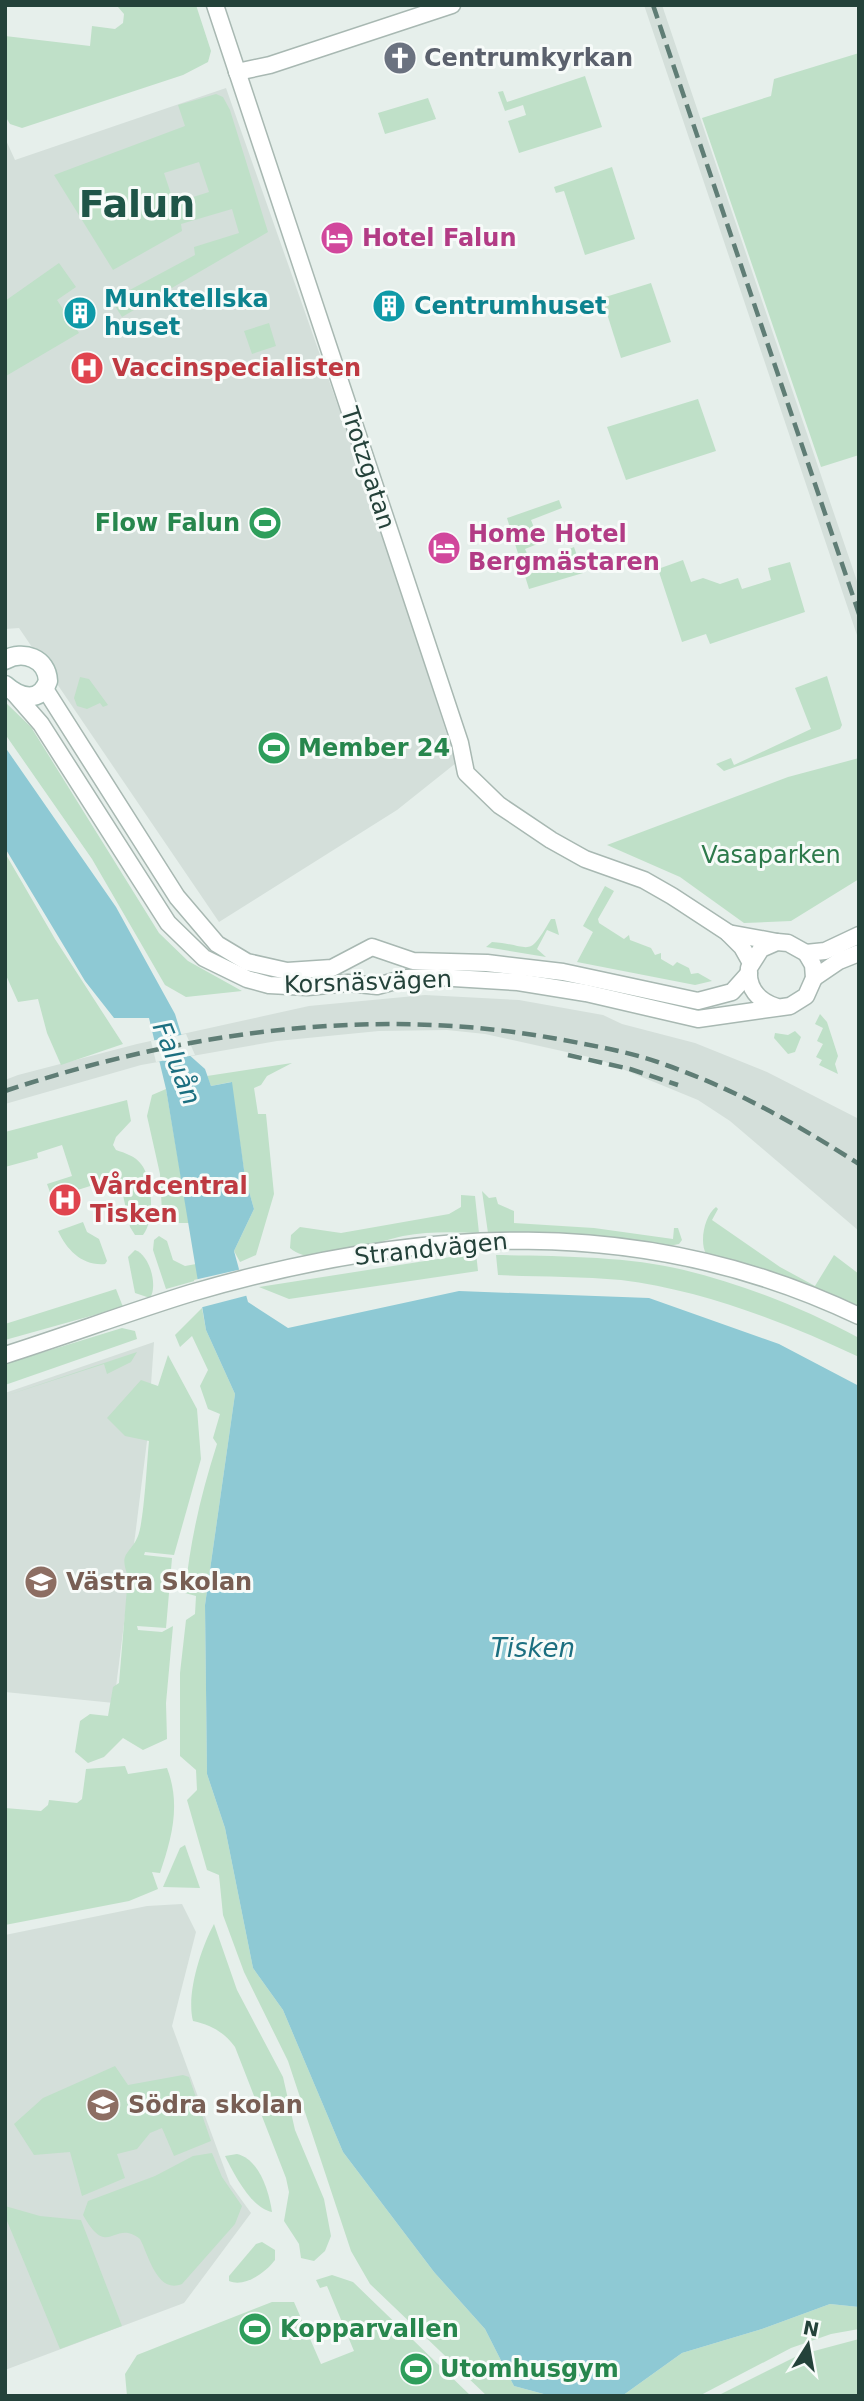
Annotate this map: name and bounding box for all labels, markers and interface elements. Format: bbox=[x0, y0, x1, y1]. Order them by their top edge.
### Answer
church icon: Centrumkyrkan bbox=[381, 39, 419, 77]
place label: Centrumkyrkan bbox=[424, 44, 633, 72]
district label: Falun bbox=[79, 182, 195, 226]
hotel icon: Hotel Falun bbox=[318, 219, 356, 257]
place label: Hotel Falun bbox=[362, 224, 517, 252]
place label: Munktellska huset bbox=[104, 285, 269, 341]
building icon: Centrumhuset bbox=[370, 287, 408, 325]
place label: Centrumhuset bbox=[414, 292, 607, 320]
building icon: Munktellska huset bbox=[61, 294, 99, 332]
hospital icon: Vaccinspecialisten bbox=[68, 349, 106, 387]
place label: Vaccinspecialisten bbox=[112, 354, 361, 382]
street label: Trotzgatan bbox=[335, 403, 401, 532]
sports icon: Flow Falun bbox=[246, 504, 284, 542]
place label: Flow Falun bbox=[95, 509, 240, 537]
place label: Home Hotel Bergmästaren bbox=[468, 520, 660, 576]
hotel icon: Home Hotel Bergmästaren bbox=[425, 529, 463, 567]
sports icon: Member 24 bbox=[255, 729, 293, 767]
place label: Member 24 bbox=[298, 734, 450, 762]
park label: Vasaparken bbox=[701, 841, 841, 869]
street label: Korsnäsvägen bbox=[283, 965, 453, 999]
water label: Faluån bbox=[147, 1017, 207, 1109]
place label: Vårdcentral Tisken bbox=[90, 1171, 248, 1228]
hospital icon: Vårdcentral Tisken bbox=[46, 1181, 84, 1219]
street label: Strandvägen bbox=[353, 1227, 509, 1271]
school or university icon: Västra Skolan bbox=[22, 1563, 60, 1601]
place label: Västra Skolan bbox=[66, 1568, 252, 1596]
water label: Tisken bbox=[491, 1633, 575, 1663]
school or university icon: Södra skolan bbox=[84, 2086, 122, 2124]
place label: Södra skolan bbox=[128, 2091, 303, 2119]
sports icon: Kopparvallen bbox=[236, 2310, 274, 2348]
north arrow bbox=[773, 2310, 843, 2380]
place label: Kopparvallen bbox=[280, 2315, 459, 2343]
text: N bbox=[801, 2316, 821, 2341]
sports icon: Utomhusgym bbox=[397, 2350, 435, 2388]
place label: Utomhusgym bbox=[440, 2355, 619, 2383]

